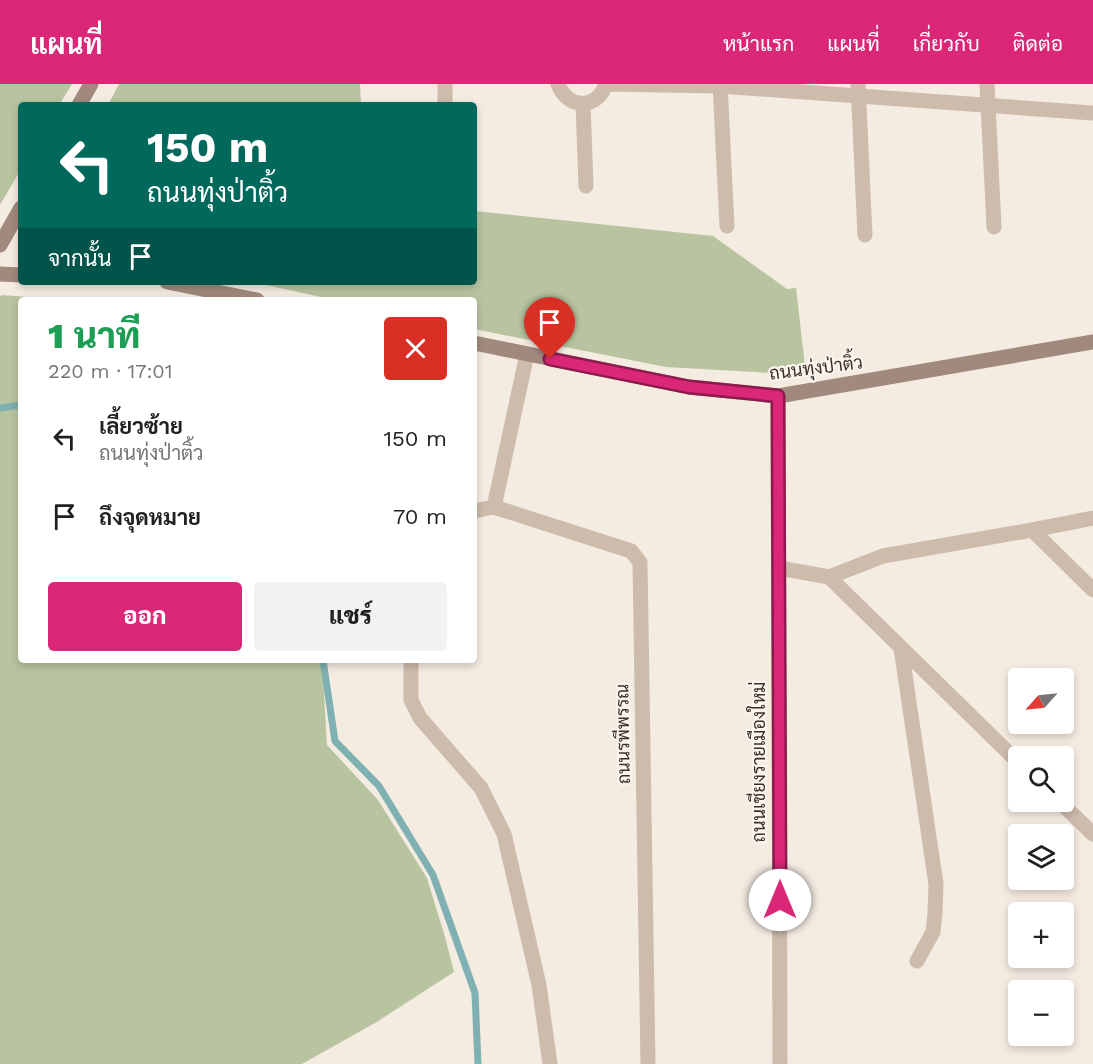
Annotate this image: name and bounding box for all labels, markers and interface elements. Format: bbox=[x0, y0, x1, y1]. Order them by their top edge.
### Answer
text: แผนที่ bbox=[30, 28, 103, 61]
text: หน้าแรก bbox=[723, 31, 794, 56]
text: แผนที่ bbox=[827, 31, 880, 56]
text: เกี่ยวกับ bbox=[913, 31, 980, 56]
text: ติดต่อ bbox=[1013, 31, 1063, 56]
text: 150 m bbox=[147, 123, 268, 172]
icon: left bbox=[48, 126, 126, 204]
text: ถนนทุ่งป่าติ้ว bbox=[147, 177, 288, 209]
icon: arrive bbox=[124, 240, 157, 273]
text: จากนั้น bbox=[48, 246, 112, 271]
pin bbox=[524, 297, 575, 359]
icon: arrive bbox=[533, 306, 566, 339]
text: 1 นาที bbox=[48, 315, 141, 357]
button: close bbox=[384, 317, 447, 380]
street label: ถนนทุ่งป่าติ้ว bbox=[767, 347, 864, 386]
text: 220 m · 17:01 bbox=[48, 359, 173, 383]
text: เลี้ยวซ้าย bbox=[99, 414, 183, 439]
icon: left bbox=[48, 422, 81, 455]
text: 150 m bbox=[383, 426, 447, 451]
text: ถนนทุ่งป่าติ้ว bbox=[99, 441, 204, 465]
icon: arrive bbox=[48, 500, 81, 533]
text: 70 m bbox=[393, 504, 447, 529]
text: ถึงจุดหมาย bbox=[99, 505, 201, 530]
button: ออก bbox=[48, 582, 242, 651]
button: แชร์ bbox=[254, 582, 447, 651]
north arrow bbox=[1008, 668, 1074, 734]
map controls bbox=[1008, 668, 1074, 1046]
street label: ถนนเชียงรายเมืองใหม่ bbox=[746, 682, 769, 842]
street label: ถนนรพีพรรณ bbox=[609, 684, 634, 784]
button: search bbox=[1008, 746, 1074, 812]
button: layers bbox=[1008, 824, 1074, 890]
position arrow bbox=[748, 868, 812, 932]
button: + bbox=[1008, 902, 1074, 968]
button: − bbox=[1008, 980, 1074, 1046]

